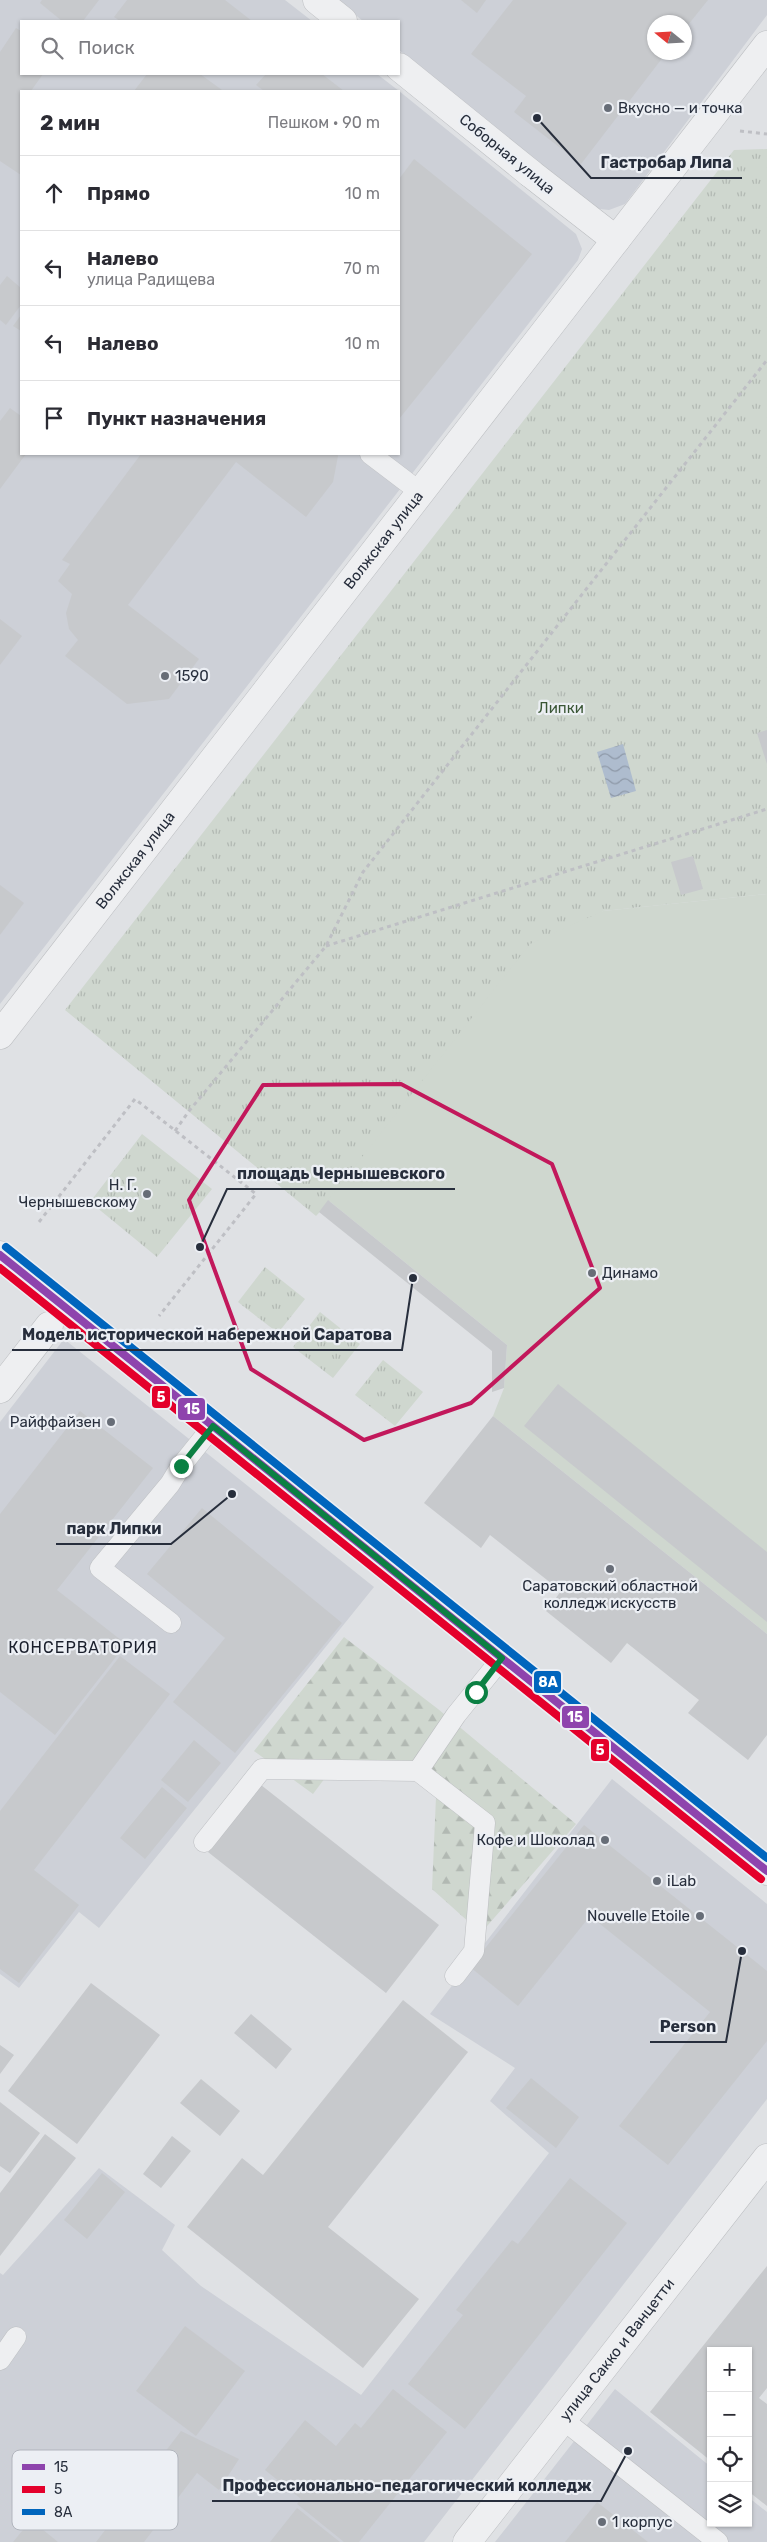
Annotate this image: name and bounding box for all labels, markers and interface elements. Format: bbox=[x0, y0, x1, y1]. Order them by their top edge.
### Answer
north arrow bbox=[647, 15, 692, 60]
search box bbox=[20, 20, 400, 75]
icon: search bbox=[38, 34, 66, 62]
text: Поиск bbox=[78, 36, 135, 59]
place label: Вкусно — и точка bbox=[618, 99, 743, 117]
marker: Вкусно — и точка bbox=[602, 102, 614, 114]
text: 2 мин bbox=[40, 110, 100, 135]
street label: Соборная улица bbox=[456, 110, 558, 198]
text: Пешком · 90 m bbox=[268, 113, 380, 132]
callout: Гастробар Липа bbox=[591, 147, 742, 178]
text: Гастробар Липа bbox=[600, 153, 732, 172]
icon: ahead bbox=[40, 179, 68, 207]
text: Прямо bbox=[87, 182, 150, 205]
text: 10 m bbox=[345, 184, 380, 203]
text: Налево bbox=[87, 247, 159, 270]
icon: left bbox=[40, 254, 68, 282]
text: 70 m bbox=[343, 259, 380, 278]
text: улица Радищева bbox=[87, 270, 215, 289]
icon: left bbox=[40, 329, 68, 357]
text: Налево bbox=[87, 332, 159, 355]
text: 10 m bbox=[345, 334, 380, 353]
icon: arrive bbox=[40, 404, 68, 432]
text: Пункт назначения bbox=[87, 407, 266, 430]
street label: Волжская улица bbox=[340, 488, 427, 593]
place label: 1590 bbox=[175, 667, 209, 685]
marker: 1590 bbox=[159, 670, 171, 682]
park label: Липки bbox=[538, 699, 584, 717]
street label: Волжская улица bbox=[92, 808, 179, 913]
callout: площадь Чернышевского bbox=[227, 1158, 455, 1189]
text: площадь Чернышевского bbox=[237, 1164, 445, 1183]
place label: Н. Г. Чернышевскому bbox=[18, 1176, 137, 1211]
marker: Н. Г. Чернышевскому bbox=[141, 1188, 153, 1200]
place label: Динамо bbox=[602, 1264, 658, 1282]
marker: Динамо bbox=[586, 1267, 598, 1279]
callout: Модель исторической набережной Саратова bbox=[12, 1319, 402, 1350]
text: Модель исторической набережной Саратова bbox=[22, 1325, 392, 1344]
line badge: 5 bbox=[151, 1385, 171, 1409]
text: 5 bbox=[156, 1389, 166, 1406]
line badge: 15 bbox=[177, 1397, 206, 1421]
text: 15 bbox=[184, 1401, 200, 1418]
place label: Райффайзен bbox=[10, 1413, 101, 1431]
marker: Райффайзен bbox=[105, 1416, 117, 1428]
route end bbox=[170, 1455, 193, 1478]
callout: парк Липки bbox=[56, 1513, 171, 1544]
text: парк Липки bbox=[66, 1519, 162, 1538]
marker: Саратовский областной колледж искусств bbox=[604, 1563, 616, 1575]
place label: Саратовский областной колледж искусств bbox=[522, 1577, 698, 1612]
district label: КОНСЕРВАТОРИЯ bbox=[8, 1638, 158, 1657]
line badge: 8А bbox=[533, 1670, 562, 1694]
text: 8А bbox=[538, 1674, 558, 1691]
route start bbox=[465, 1681, 488, 1704]
line badge: 15 bbox=[561, 1705, 590, 1729]
text: 15 bbox=[567, 1709, 583, 1726]
line badge: 5 bbox=[590, 1738, 610, 1762]
text: 5 bbox=[595, 1742, 605, 1759]
place label: Кофе и Шоколад bbox=[476, 1831, 595, 1849]
marker: Кофе и Шоколад bbox=[599, 1834, 611, 1846]
place label: iLab bbox=[667, 1872, 696, 1890]
marker: iLab bbox=[651, 1875, 663, 1887]
place label: Nouvelle Etoile bbox=[587, 1907, 690, 1925]
marker: Nouvelle Etoile bbox=[694, 1910, 706, 1922]
callout: Person bbox=[650, 2011, 726, 2042]
text: Person bbox=[660, 2017, 716, 2036]
street label: улица Сакко и Ванцетти bbox=[556, 2275, 678, 2424]
map controls bbox=[707, 2347, 752, 2527]
button: + bbox=[707, 2347, 752, 2392]
button: − bbox=[707, 2392, 752, 2437]
button: locate bbox=[707, 2437, 752, 2482]
legend bbox=[12, 2450, 178, 2530]
text: 15 bbox=[54, 2459, 68, 2476]
callout: Профессионально-педагогический колледж bbox=[212, 2470, 601, 2501]
text: Профессионально-педагогический колледж bbox=[222, 2476, 592, 2495]
text: 5 bbox=[54, 2481, 62, 2498]
button: layers bbox=[707, 2482, 752, 2527]
text: 8А bbox=[54, 2504, 73, 2521]
place label: 1 корпус bbox=[612, 2513, 672, 2531]
marker: 1 корпус bbox=[596, 2516, 608, 2528]

